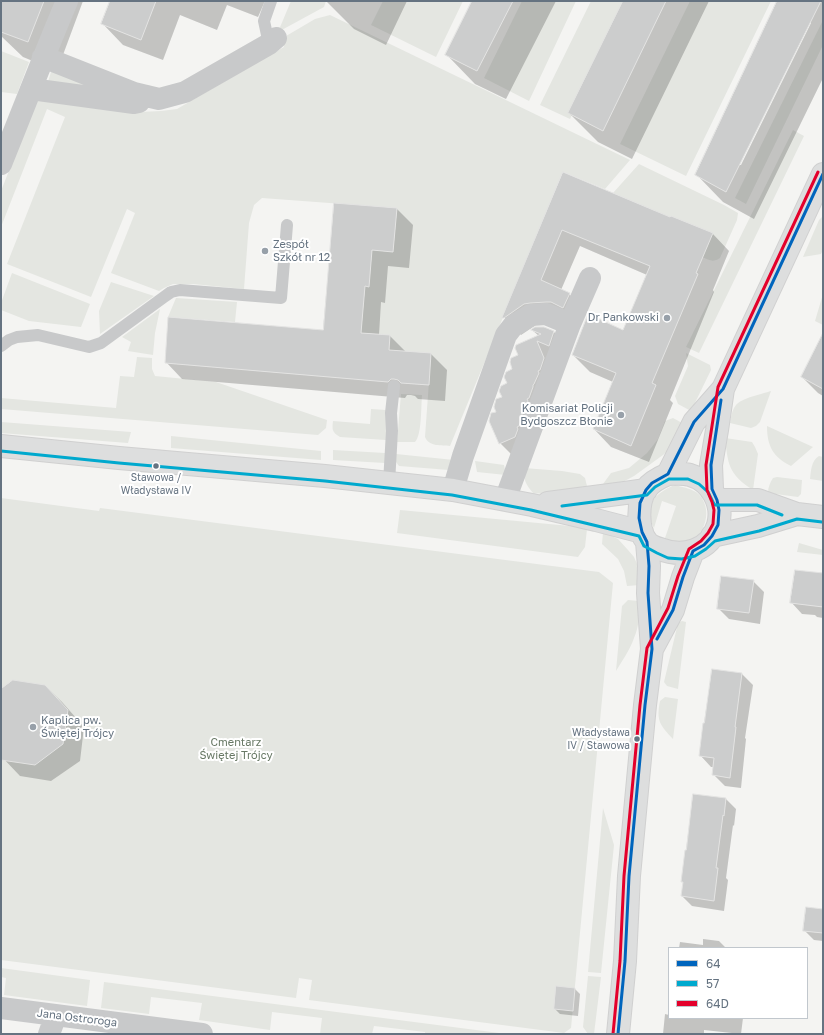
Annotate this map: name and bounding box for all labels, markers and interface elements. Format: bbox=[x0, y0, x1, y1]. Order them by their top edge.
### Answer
place label: Zespół Szkół nr 12 bbox=[273, 238, 330, 264]
marker: Zespół Szkół nr 12 bbox=[260, 246, 270, 256]
place label: Dr Pankowski bbox=[588, 311, 659, 325]
marker: Dr Pankowski bbox=[662, 313, 672, 323]
place label: Komisariat Policji Bydgoszcz Błonie bbox=[520, 402, 613, 428]
marker: Komisariat Policji Bydgoszcz Błonie bbox=[616, 410, 626, 420]
marker: Stawowa / Władysława IV bbox=[151, 461, 161, 471]
place label: Stawowa / Władysława IV bbox=[121, 472, 191, 496]
place label: Kaplica pw. Świętej Trójcy bbox=[41, 714, 114, 740]
marker: Kaplica pw. Świętej Trójcy bbox=[28, 722, 38, 732]
place label: Władysława IV / Stawowa bbox=[567, 727, 630, 750]
marker: Władysława IV / Stawowa bbox=[632, 734, 642, 744]
park label: Cmentarz Świętej Trójcy bbox=[199, 736, 273, 762]
legend bbox=[668, 947, 808, 1019]
text: 64 bbox=[706, 956, 721, 971]
text: 57 bbox=[706, 976, 719, 991]
text: 64D bbox=[706, 996, 729, 1011]
street label: Jana Ostroroga bbox=[36, 1007, 118, 1029]

